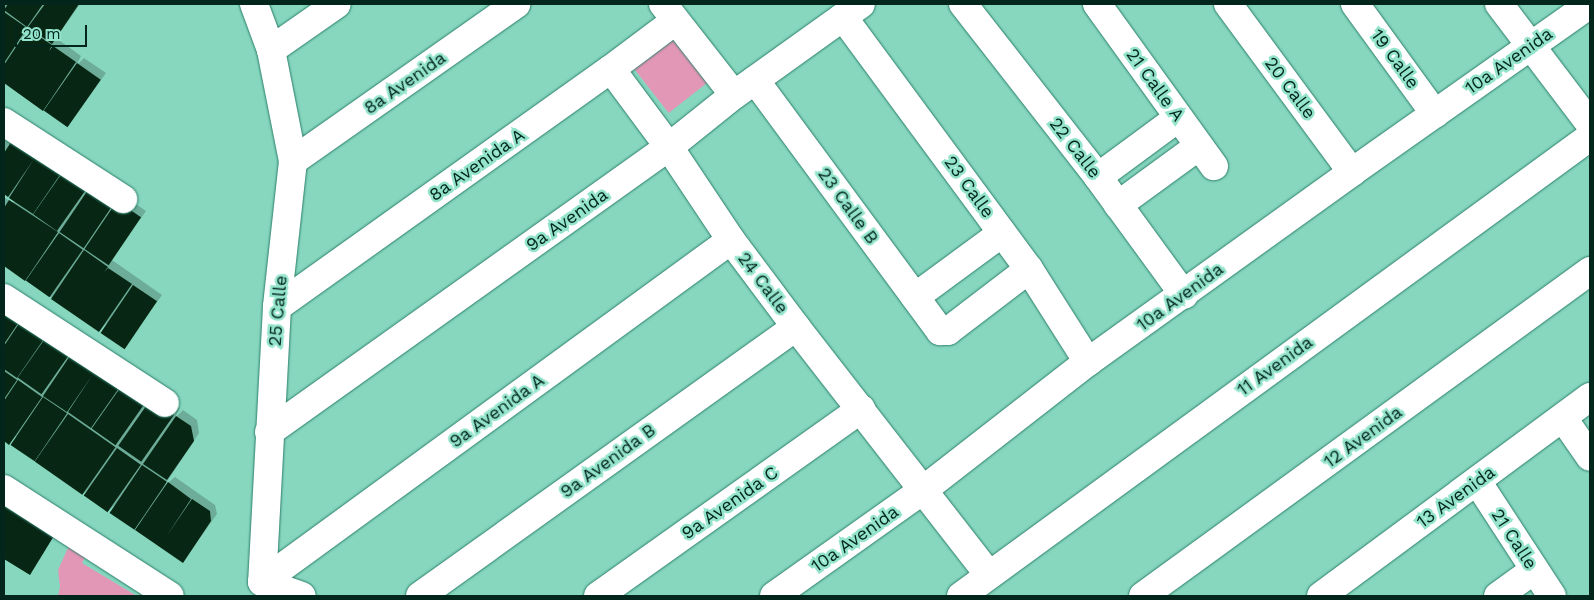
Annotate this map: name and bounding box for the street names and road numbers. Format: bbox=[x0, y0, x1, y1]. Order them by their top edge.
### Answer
street label: 10a Avenida bbox=[1461, 23, 1557, 99]
street label: 19 Calle bbox=[1366, 25, 1424, 93]
street label: 21 Calle A bbox=[1121, 44, 1189, 126]
street label: 8a Avenida bbox=[360, 47, 450, 119]
street label: 20 Calle bbox=[1260, 53, 1320, 123]
street label: 22 Calle bbox=[1045, 113, 1105, 183]
street label: 8a Avenida A bbox=[424, 123, 530, 207]
street label: 23 Calle bbox=[939, 152, 999, 222]
street label: 23 Calle B bbox=[813, 164, 883, 248]
street label: 9a Avenida bbox=[522, 184, 612, 256]
street label: 24 Calle bbox=[733, 248, 793, 318]
street label: 10a Avenida bbox=[1132, 258, 1228, 336]
street label: 25 Calle bbox=[264, 275, 292, 347]
street label: 11 Avenida bbox=[1233, 331, 1317, 401]
street label: 9a Avenida A bbox=[445, 369, 549, 453]
street label: 12 Avenida bbox=[1319, 401, 1407, 473]
street label: 9a Avenida B bbox=[556, 419, 660, 503]
street label: 9a Avenida C bbox=[677, 461, 783, 545]
street label: 13 Avenida bbox=[1412, 461, 1500, 533]
street label: 10a Avenida bbox=[807, 501, 903, 577]
street label: 21 Calle bbox=[1487, 505, 1541, 573]

